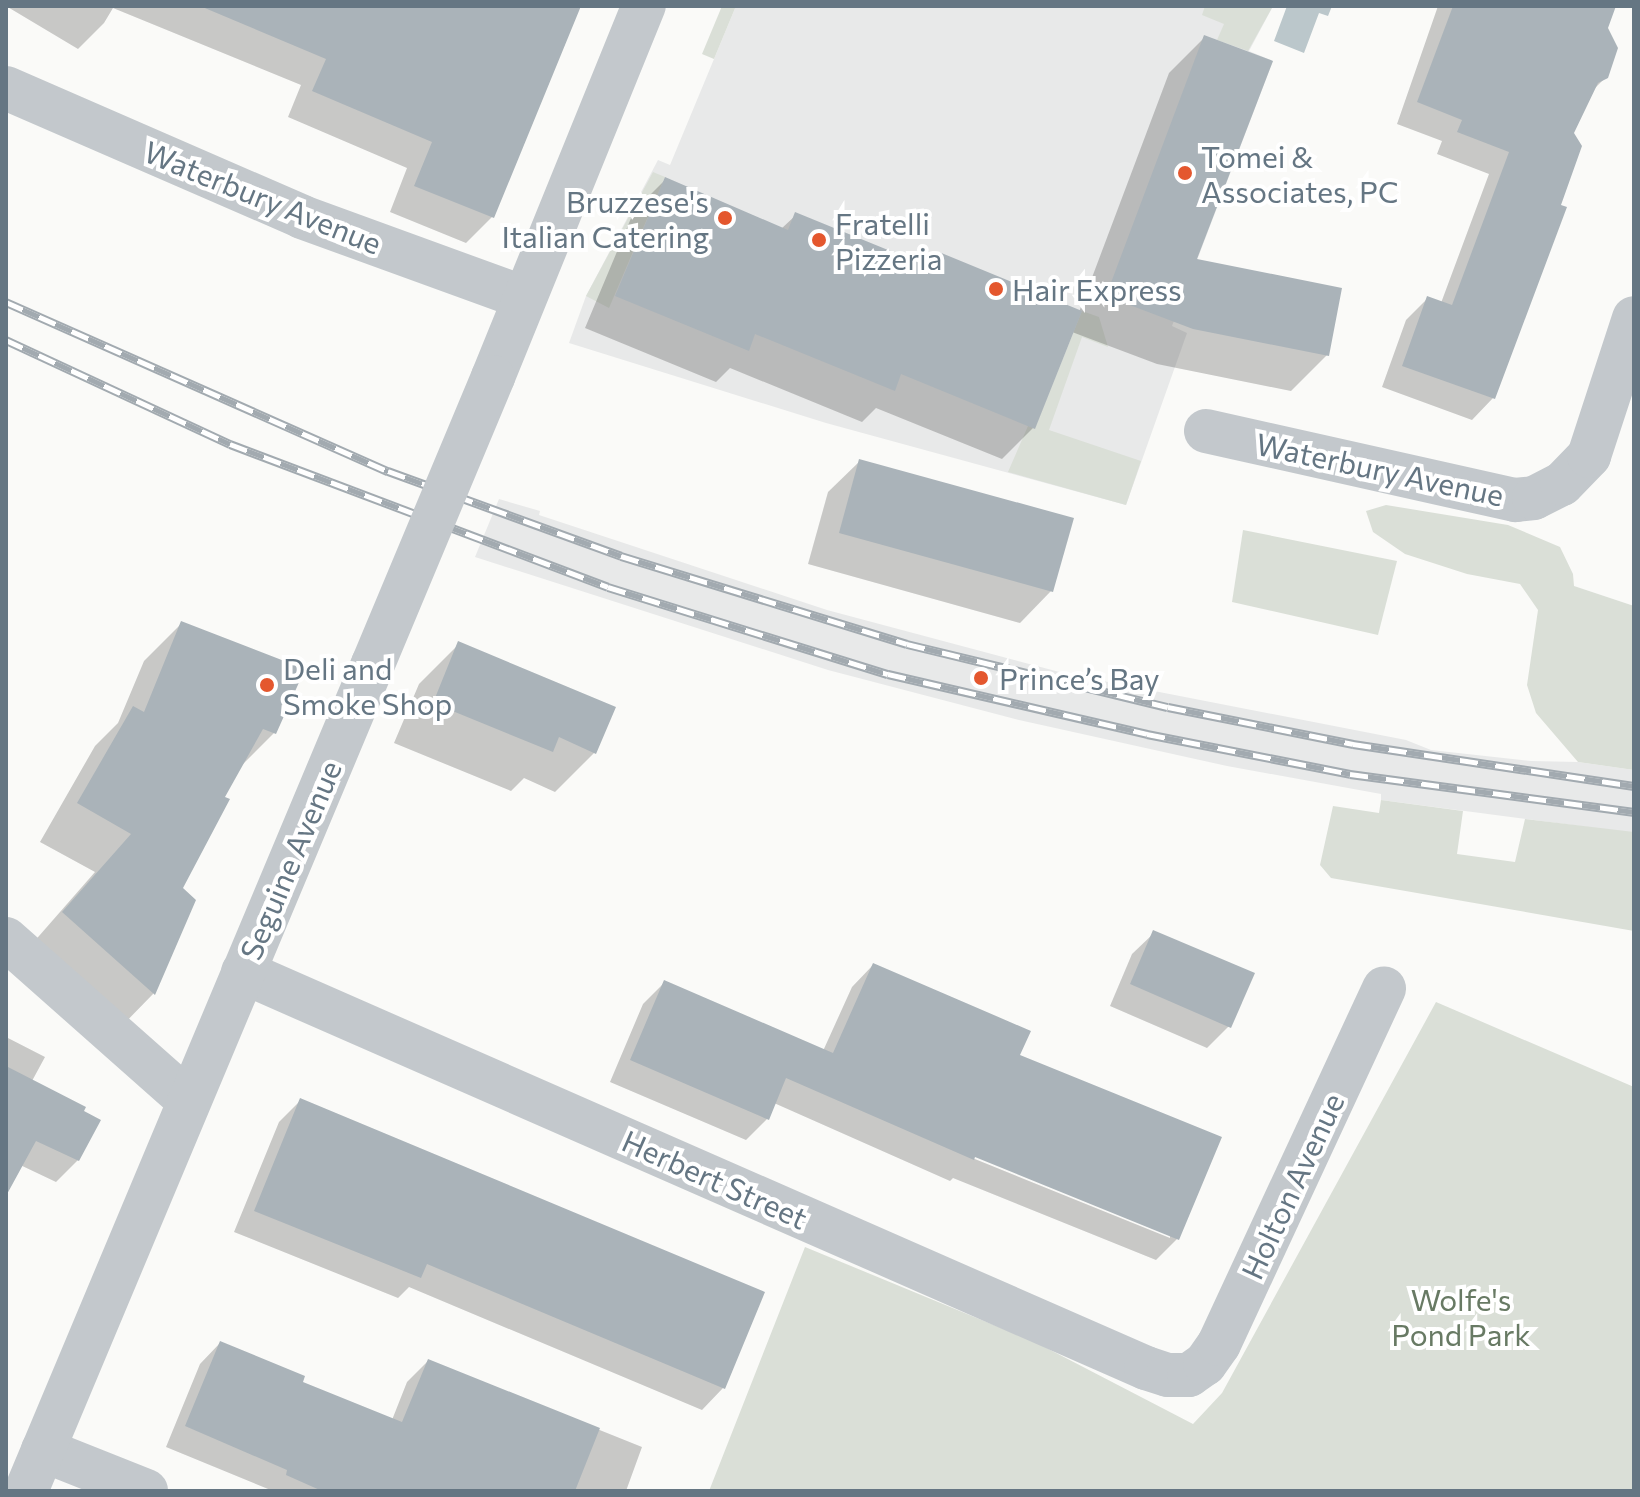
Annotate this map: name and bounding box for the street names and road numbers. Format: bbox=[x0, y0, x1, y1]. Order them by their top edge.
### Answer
street label: Waterbury Avenue bbox=[139, 133, 387, 261]
street label: Waterbury Avenue bbox=[1253, 425, 1507, 513]
street label: Seguine Avenue bbox=[232, 755, 348, 965]
street label: Holton Avenue bbox=[1233, 1087, 1351, 1285]
street label: Herbert Street bbox=[617, 1122, 813, 1236]

